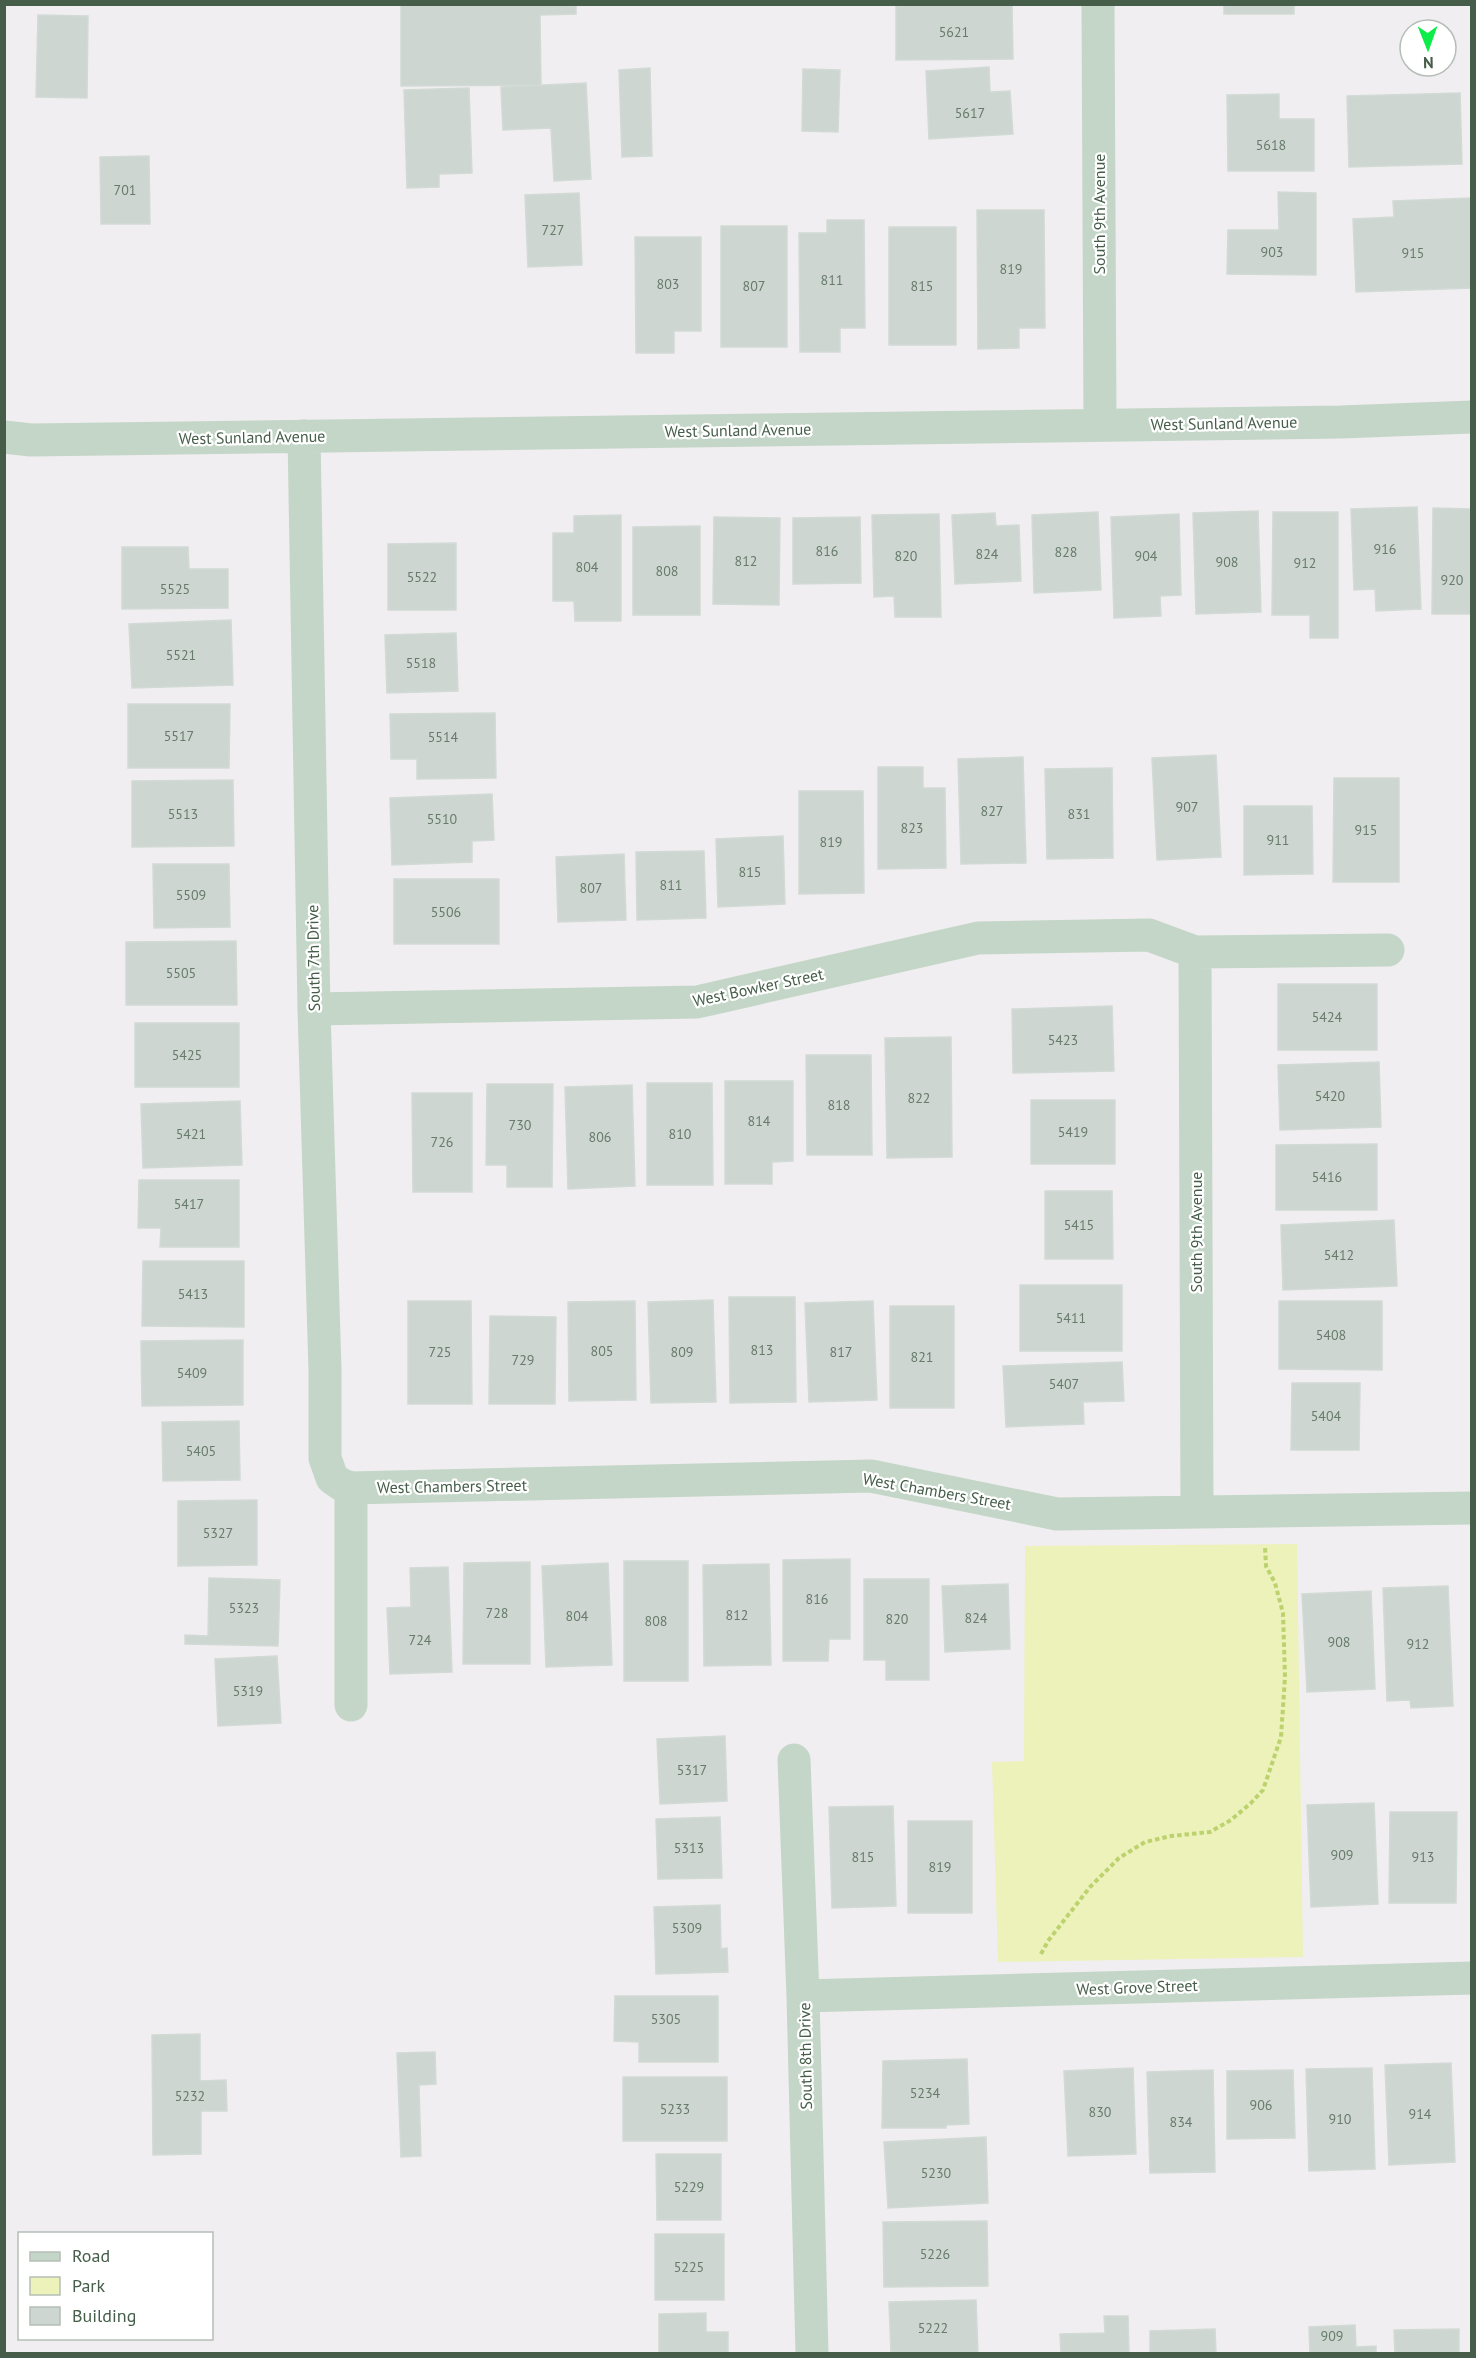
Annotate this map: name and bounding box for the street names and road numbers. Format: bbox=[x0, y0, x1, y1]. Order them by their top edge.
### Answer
street label: South 9th Avenue bbox=[1089, 154, 1109, 274]
street label: West Sunland Avenue bbox=[1150, 412, 1298, 434]
street label: West Sunland Avenue bbox=[664, 419, 812, 441]
street label: West Sunland Avenue bbox=[178, 426, 326, 448]
street label: South 7th Drive bbox=[302, 904, 324, 1012]
street label: West Bowker Street bbox=[691, 963, 826, 1011]
street label: South 9th Avenue bbox=[1186, 1172, 1206, 1292]
street label: West Chambers Street bbox=[861, 1468, 1013, 1514]
street label: West Chambers Street bbox=[377, 1475, 528, 1497]
street label: West Grove Street bbox=[1076, 1975, 1199, 1999]
street label: South 8th Drive bbox=[794, 2002, 816, 2110]

